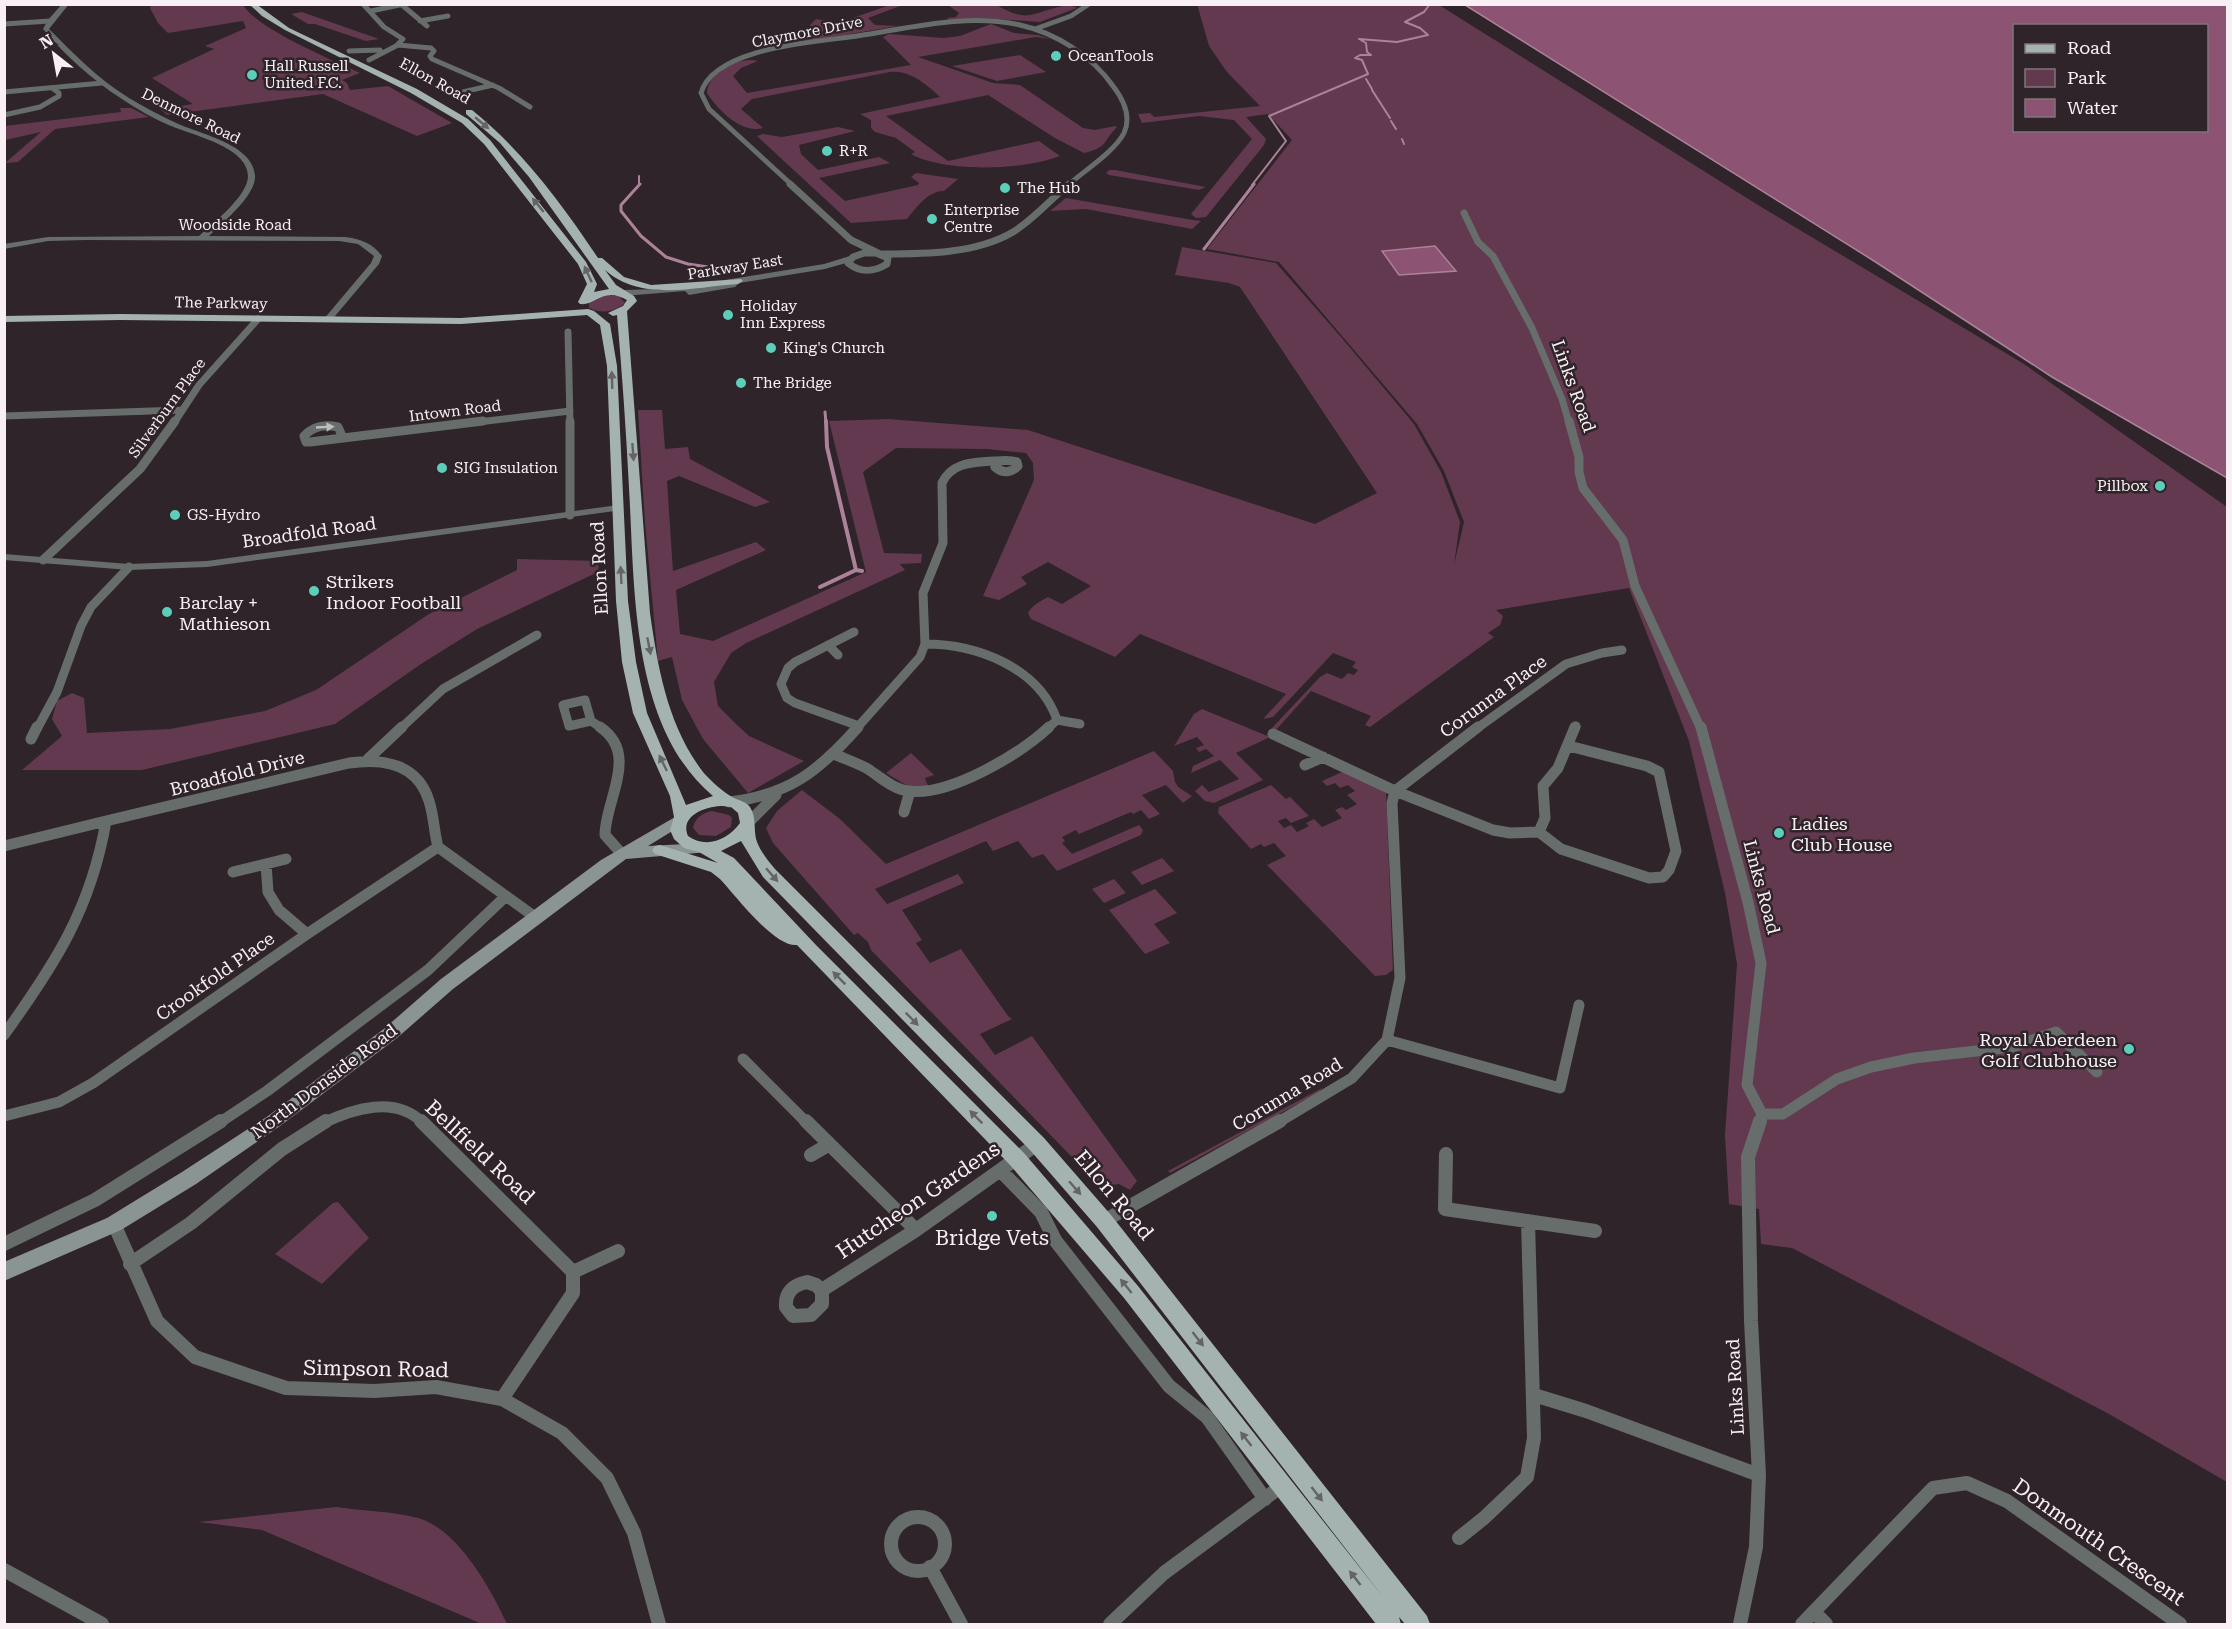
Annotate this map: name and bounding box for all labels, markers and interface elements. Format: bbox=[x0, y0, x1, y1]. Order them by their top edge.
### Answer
street label: Claymore Drive bbox=[750, 12, 864, 52]
north arrow bbox=[24, 24, 84, 84]
legend bbox=[2013, 24, 2208, 132]
text: N bbox=[36, 30, 57, 53]
text: Road bbox=[2067, 37, 2112, 58]
place label: OceanTools bbox=[1068, 47, 1154, 65]
marker: OceanTools bbox=[1049, 49, 1063, 63]
street label: Ellon Road bbox=[396, 54, 474, 108]
place label: Hall Russell United F.C. bbox=[264, 57, 349, 92]
text: Park bbox=[2067, 67, 2107, 88]
marker: Hall Russell United F.C. bbox=[245, 68, 259, 82]
street label: Denmore Road bbox=[139, 84, 244, 148]
text: Water bbox=[2067, 97, 2118, 118]
one-way arrow bbox=[474, 116, 490, 129]
place label: R+R bbox=[839, 142, 869, 160]
marker: R+R bbox=[820, 144, 834, 158]
place label: The Hub bbox=[1017, 179, 1080, 197]
marker: The Hub bbox=[998, 181, 1012, 195]
one-way arrow bbox=[532, 197, 545, 213]
place label: Enterprise Centre bbox=[944, 201, 1019, 236]
marker: Enterprise Centre bbox=[925, 212, 939, 226]
street label: Woodside Road bbox=[178, 216, 292, 234]
street label: Parkway East bbox=[686, 251, 784, 283]
one-way arrow bbox=[583, 265, 592, 282]
street label: The Parkway bbox=[174, 293, 268, 313]
place label: Holiday Inn Express bbox=[740, 297, 825, 332]
marker: Holiday Inn Express bbox=[721, 308, 735, 322]
street label: Links Road bbox=[1548, 337, 1601, 435]
place label: King's Church bbox=[783, 339, 885, 357]
marker: King's Church bbox=[764, 341, 778, 355]
street label: Silverburn Place bbox=[125, 355, 209, 461]
one-way arrow bbox=[607, 371, 617, 390]
place label: The Bridge bbox=[753, 374, 832, 392]
marker: The Bridge bbox=[734, 376, 748, 390]
street label: Intown Road bbox=[408, 396, 502, 426]
one-way arrow bbox=[316, 422, 335, 431]
one-way arrow bbox=[628, 442, 637, 461]
place label: SIG Insulation bbox=[454, 459, 558, 477]
marker: SIG Insulation bbox=[435, 461, 449, 475]
place label: Pillbox bbox=[2097, 477, 2148, 495]
marker: Pillbox bbox=[2153, 479, 2167, 493]
place label: GS-Hydro bbox=[187, 506, 260, 524]
marker: GS-Hydro bbox=[168, 508, 182, 522]
street label: Broadfold Road bbox=[241, 512, 378, 552]
street label: Ellon Road bbox=[586, 520, 612, 616]
one-way arrow bbox=[616, 565, 625, 584]
place label: Strikers Indoor Football bbox=[326, 571, 462, 613]
marker: Strikers Indoor Football bbox=[307, 584, 321, 598]
place label: Barclay + Mathieson bbox=[179, 592, 271, 634]
marker: Barclay + Mathieson bbox=[160, 605, 174, 619]
one-way arrow bbox=[645, 637, 654, 656]
street label: Corunna Place bbox=[1436, 650, 1551, 742]
street label: Broadfold Drive bbox=[168, 746, 307, 800]
one-way arrow bbox=[658, 755, 667, 772]
place label: Ladies Club House bbox=[1791, 813, 1892, 855]
marker: Ladies Club House bbox=[1772, 826, 1786, 840]
street label: Links Road bbox=[1739, 838, 1785, 937]
one-way arrow bbox=[765, 867, 778, 882]
street label: Crookfold Place bbox=[152, 927, 278, 1025]
one-way arrow bbox=[833, 972, 847, 986]
one-way arrow bbox=[905, 1011, 919, 1026]
street label: North Donside Road bbox=[247, 1019, 401, 1143]
place label: Royal Aberdeen Golf Clubhouse bbox=[1979, 1029, 2117, 1071]
marker: Royal Aberdeen Golf Clubhouse bbox=[2122, 1042, 2136, 1056]
street label: Corunna Road bbox=[1228, 1053, 1346, 1135]
street label: Bellfield Road bbox=[420, 1095, 540, 1209]
one-way arrow bbox=[970, 1110, 984, 1124]
street label: Hutcheon Gardens bbox=[832, 1136, 1004, 1264]
street label: Ellon Road bbox=[1070, 1145, 1159, 1245]
one-way arrow bbox=[1068, 1180, 1081, 1195]
marker: Bridge Vets bbox=[985, 1209, 999, 1223]
place label: Bridge Vets bbox=[935, 1226, 1049, 1250]
one-way arrow bbox=[1120, 1279, 1133, 1294]
one-way arrow bbox=[1192, 1332, 1204, 1347]
street label: Links Road bbox=[1722, 1338, 1748, 1436]
street label: Simpson Road bbox=[303, 1356, 450, 1382]
one-way arrow bbox=[1241, 1432, 1253, 1447]
street label: Donmouth Crescent bbox=[2008, 1474, 2190, 1611]
one-way arrow bbox=[1311, 1486, 1324, 1502]
one-way arrow bbox=[1349, 1571, 1361, 1586]

